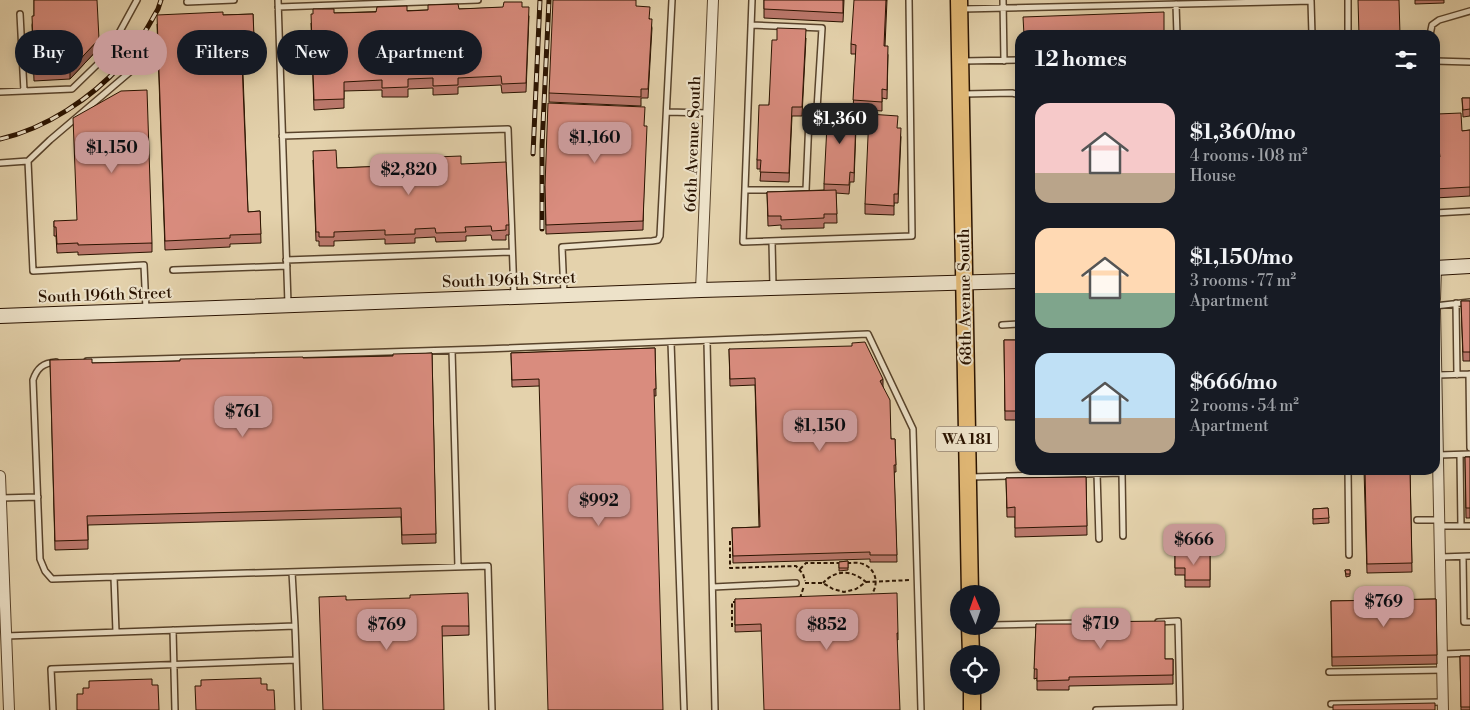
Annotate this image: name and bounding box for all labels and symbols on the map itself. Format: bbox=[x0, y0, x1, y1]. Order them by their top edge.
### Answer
street label: 66th Avenue South bbox=[681, 75, 705, 213]
pin: $1,360 bbox=[799, 102, 881, 145]
pin: $1,160 bbox=[554, 121, 636, 164]
pin: $1,150 bbox=[71, 132, 153, 174]
pin: $2,820 bbox=[368, 154, 450, 196]
street label: 68th Avenue South bbox=[954, 228, 976, 366]
street label: South 196th Street bbox=[442, 268, 577, 292]
street label: South 196th Street bbox=[38, 283, 173, 307]
pin: $761 bbox=[213, 396, 273, 438]
pin: $1,150 bbox=[779, 410, 861, 452]
road number: WA 181 bbox=[936, 426, 998, 452]
pin: $992 bbox=[569, 484, 629, 527]
pin: $666 bbox=[1164, 524, 1224, 566]
north arrow bbox=[950, 585, 1000, 635]
pin: $769 bbox=[1354, 586, 1414, 628]
pin: $769 bbox=[357, 608, 417, 651]
pin: $852 bbox=[797, 608, 857, 651]
pin: $719 bbox=[1071, 608, 1131, 650]

